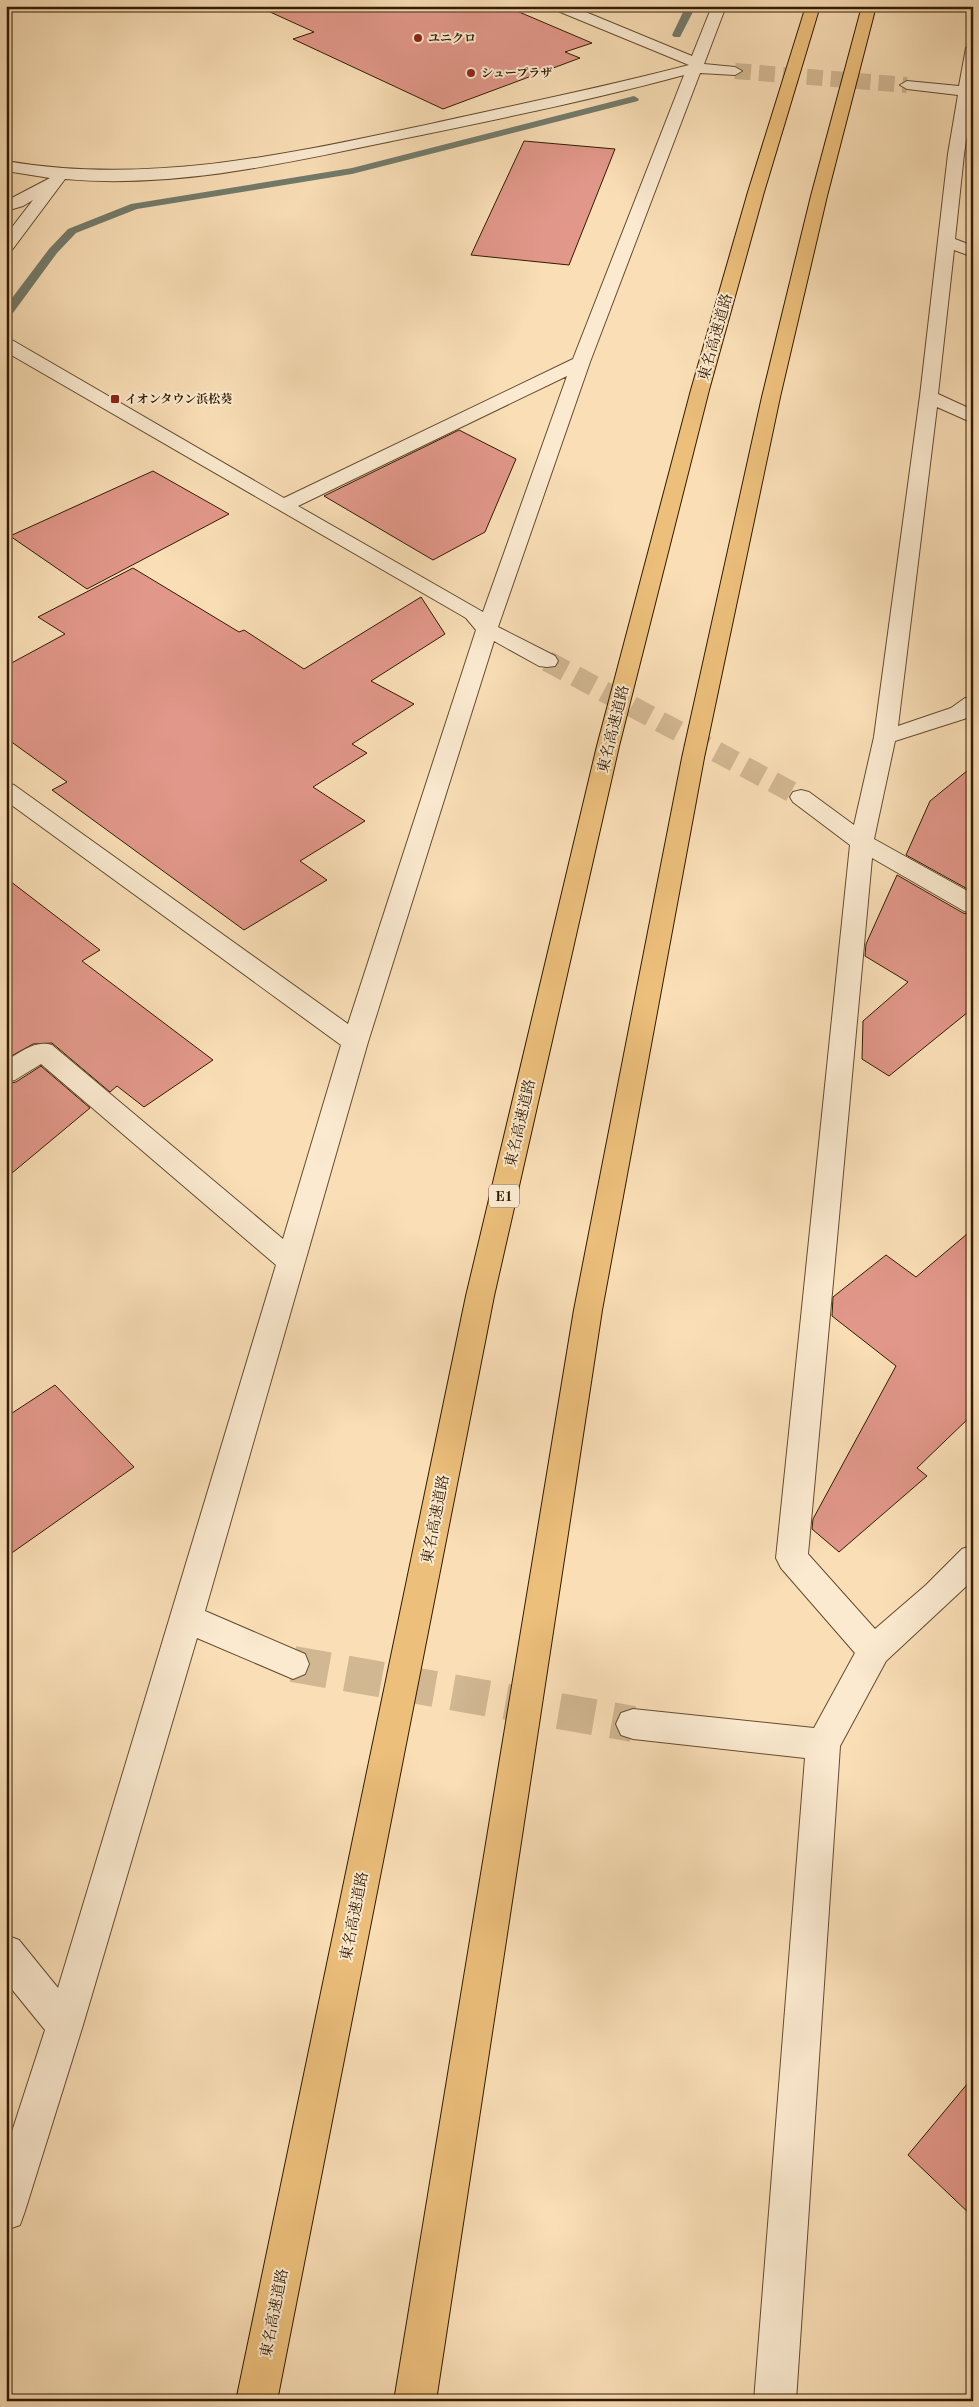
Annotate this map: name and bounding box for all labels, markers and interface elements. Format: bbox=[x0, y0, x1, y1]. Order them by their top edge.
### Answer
marker: ユニクロ bbox=[412, 32, 424, 44]
place label: ユニクロ bbox=[428, 32, 476, 45]
place label: シュープラザ bbox=[481, 66, 552, 80]
marker: シュープラザ bbox=[465, 67, 477, 79]
street label: 東名高速道路 bbox=[695, 292, 736, 383]
place label: イオンタウン浜松葵 bbox=[125, 392, 232, 406]
marker: イオンタウン浜松葵 bbox=[109, 393, 121, 405]
street label: 東名高速道路 bbox=[594, 683, 633, 775]
street label: 東名高速道路 bbox=[502, 1077, 539, 1169]
road number: E1 bbox=[489, 1184, 519, 1208]
street label: 東名高速道路 bbox=[419, 1473, 452, 1565]
street label: 東名高速道路 bbox=[338, 1870, 371, 1962]
street label: 東名高速道路 bbox=[258, 2267, 291, 2359]

